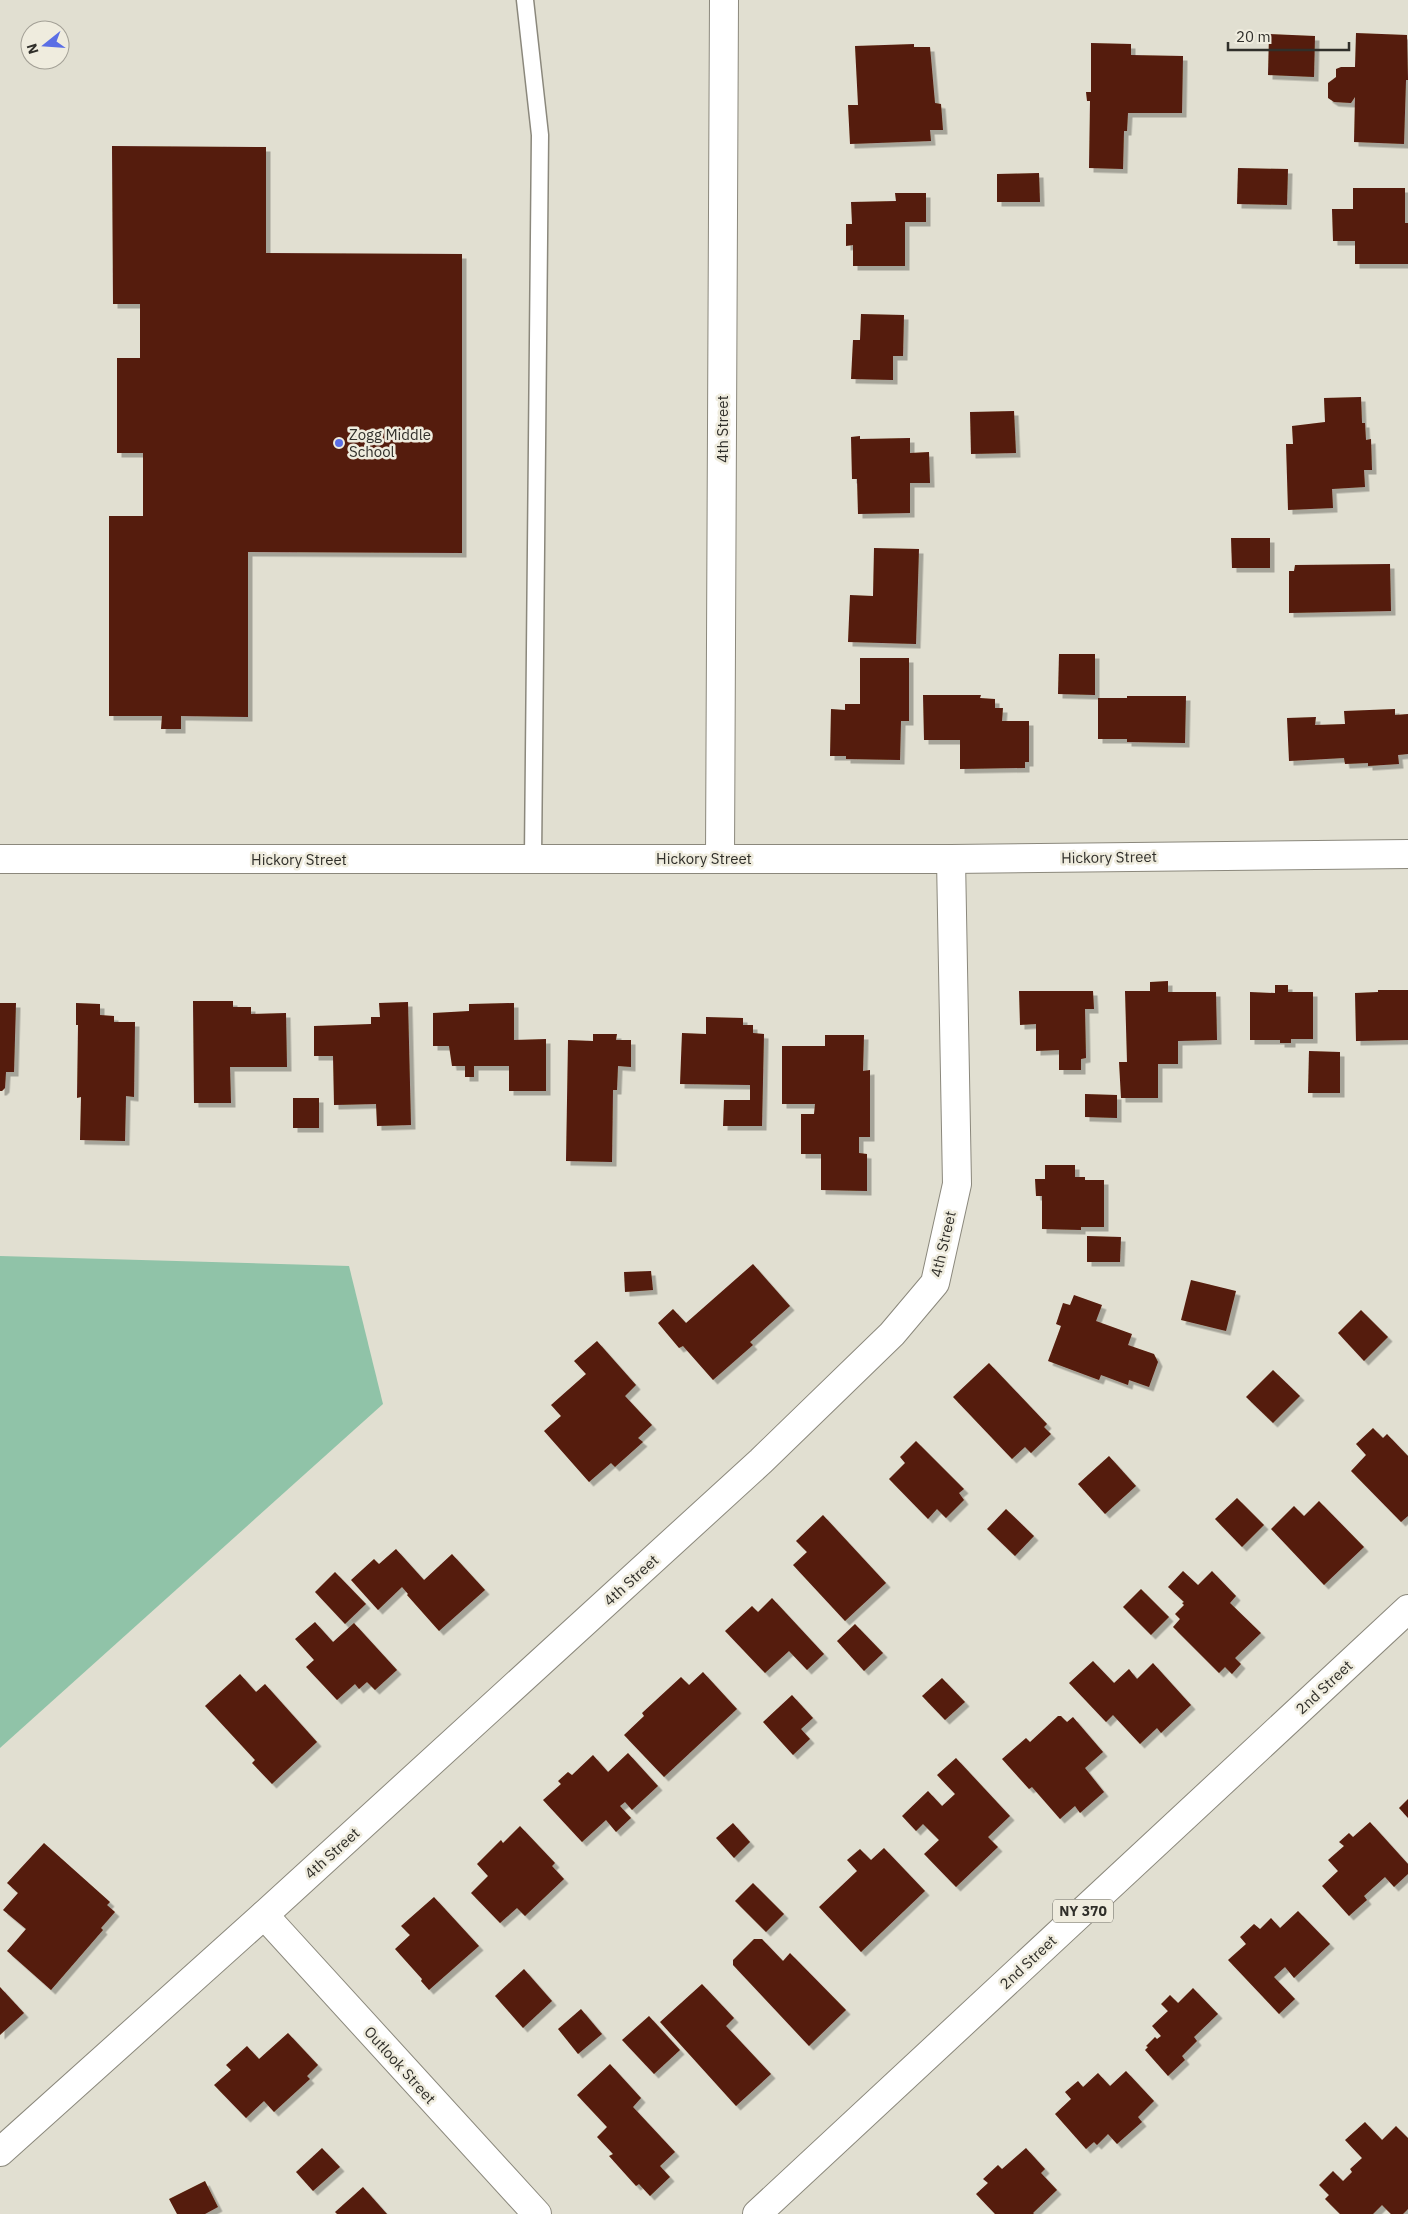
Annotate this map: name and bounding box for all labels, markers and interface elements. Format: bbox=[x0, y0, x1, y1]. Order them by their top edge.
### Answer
north arrow bbox=[20, 20, 70, 70]
scale bar bbox=[1228, 20, 1349, 52]
text: 20 m bbox=[1236, 27, 1271, 46]
text: N bbox=[22, 41, 43, 56]
street label: 4th Street bbox=[713, 395, 732, 463]
place label: Zogg Middle School bbox=[349, 425, 431, 461]
marker: Zogg Middle School bbox=[333, 437, 345, 449]
street label: Hickory Street bbox=[1061, 847, 1157, 867]
street label: Hickory Street bbox=[656, 849, 752, 868]
street label: Hickory Street bbox=[251, 850, 347, 869]
street label: 4th Street bbox=[926, 1209, 960, 1279]
street label: 4th Street bbox=[600, 1550, 662, 1610]
street label: 2nd Street bbox=[1292, 1656, 1356, 1718]
street label: 4th Street bbox=[301, 1823, 363, 1883]
road number: NY 370 bbox=[1053, 1900, 1113, 1922]
street label: 2nd Street bbox=[996, 1931, 1060, 1993]
street label: Outlook Street bbox=[360, 2022, 440, 2108]

